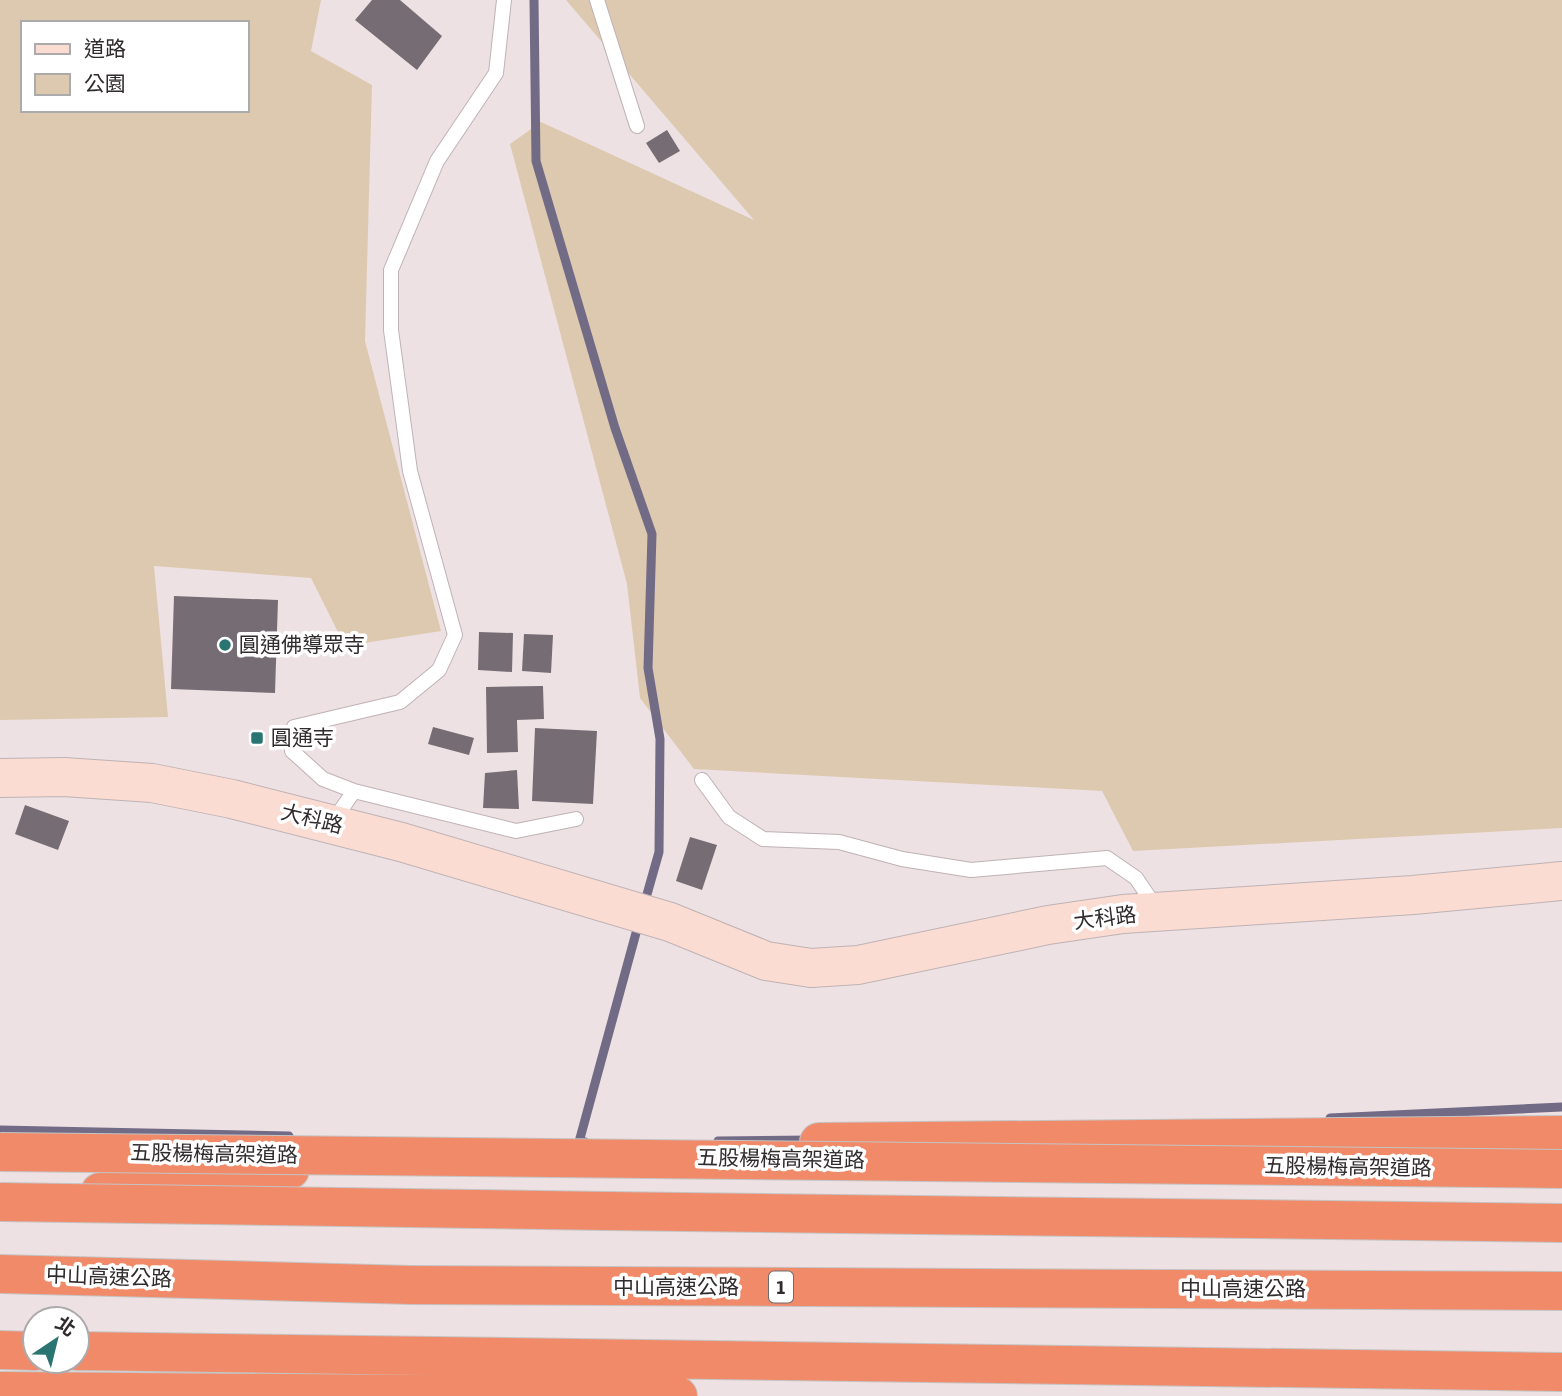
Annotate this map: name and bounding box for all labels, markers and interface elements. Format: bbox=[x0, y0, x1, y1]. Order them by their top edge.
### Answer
legend bbox=[21, 21, 248, 112]
text: 道路 bbox=[84, 36, 126, 60]
text: 公園 bbox=[84, 71, 126, 95]
place label: 圓通佛導眾寺 bbox=[239, 632, 365, 656]
marker: 圓通佛導眾寺 bbox=[217, 637, 233, 653]
place label: 圓通寺 bbox=[271, 725, 334, 749]
marker: 圓通寺 bbox=[249, 730, 265, 746]
street label: 大科路 bbox=[279, 799, 346, 837]
street label: 大科路 bbox=[1072, 901, 1138, 933]
street label: 五股楊梅高架道路 bbox=[130, 1140, 298, 1166]
street label: 五股楊梅高架道路 bbox=[697, 1145, 865, 1171]
street label: 五股楊梅高架道路 bbox=[1264, 1153, 1432, 1179]
street label: 中山高速公路 bbox=[46, 1262, 172, 1290]
road number: 1 bbox=[769, 1272, 793, 1302]
street label: 中山高速公路 bbox=[613, 1274, 739, 1298]
street label: 中山高速公路 bbox=[1180, 1276, 1306, 1300]
north arrow bbox=[21, 1305, 91, 1375]
text: 北 bbox=[52, 1312, 80, 1341]

